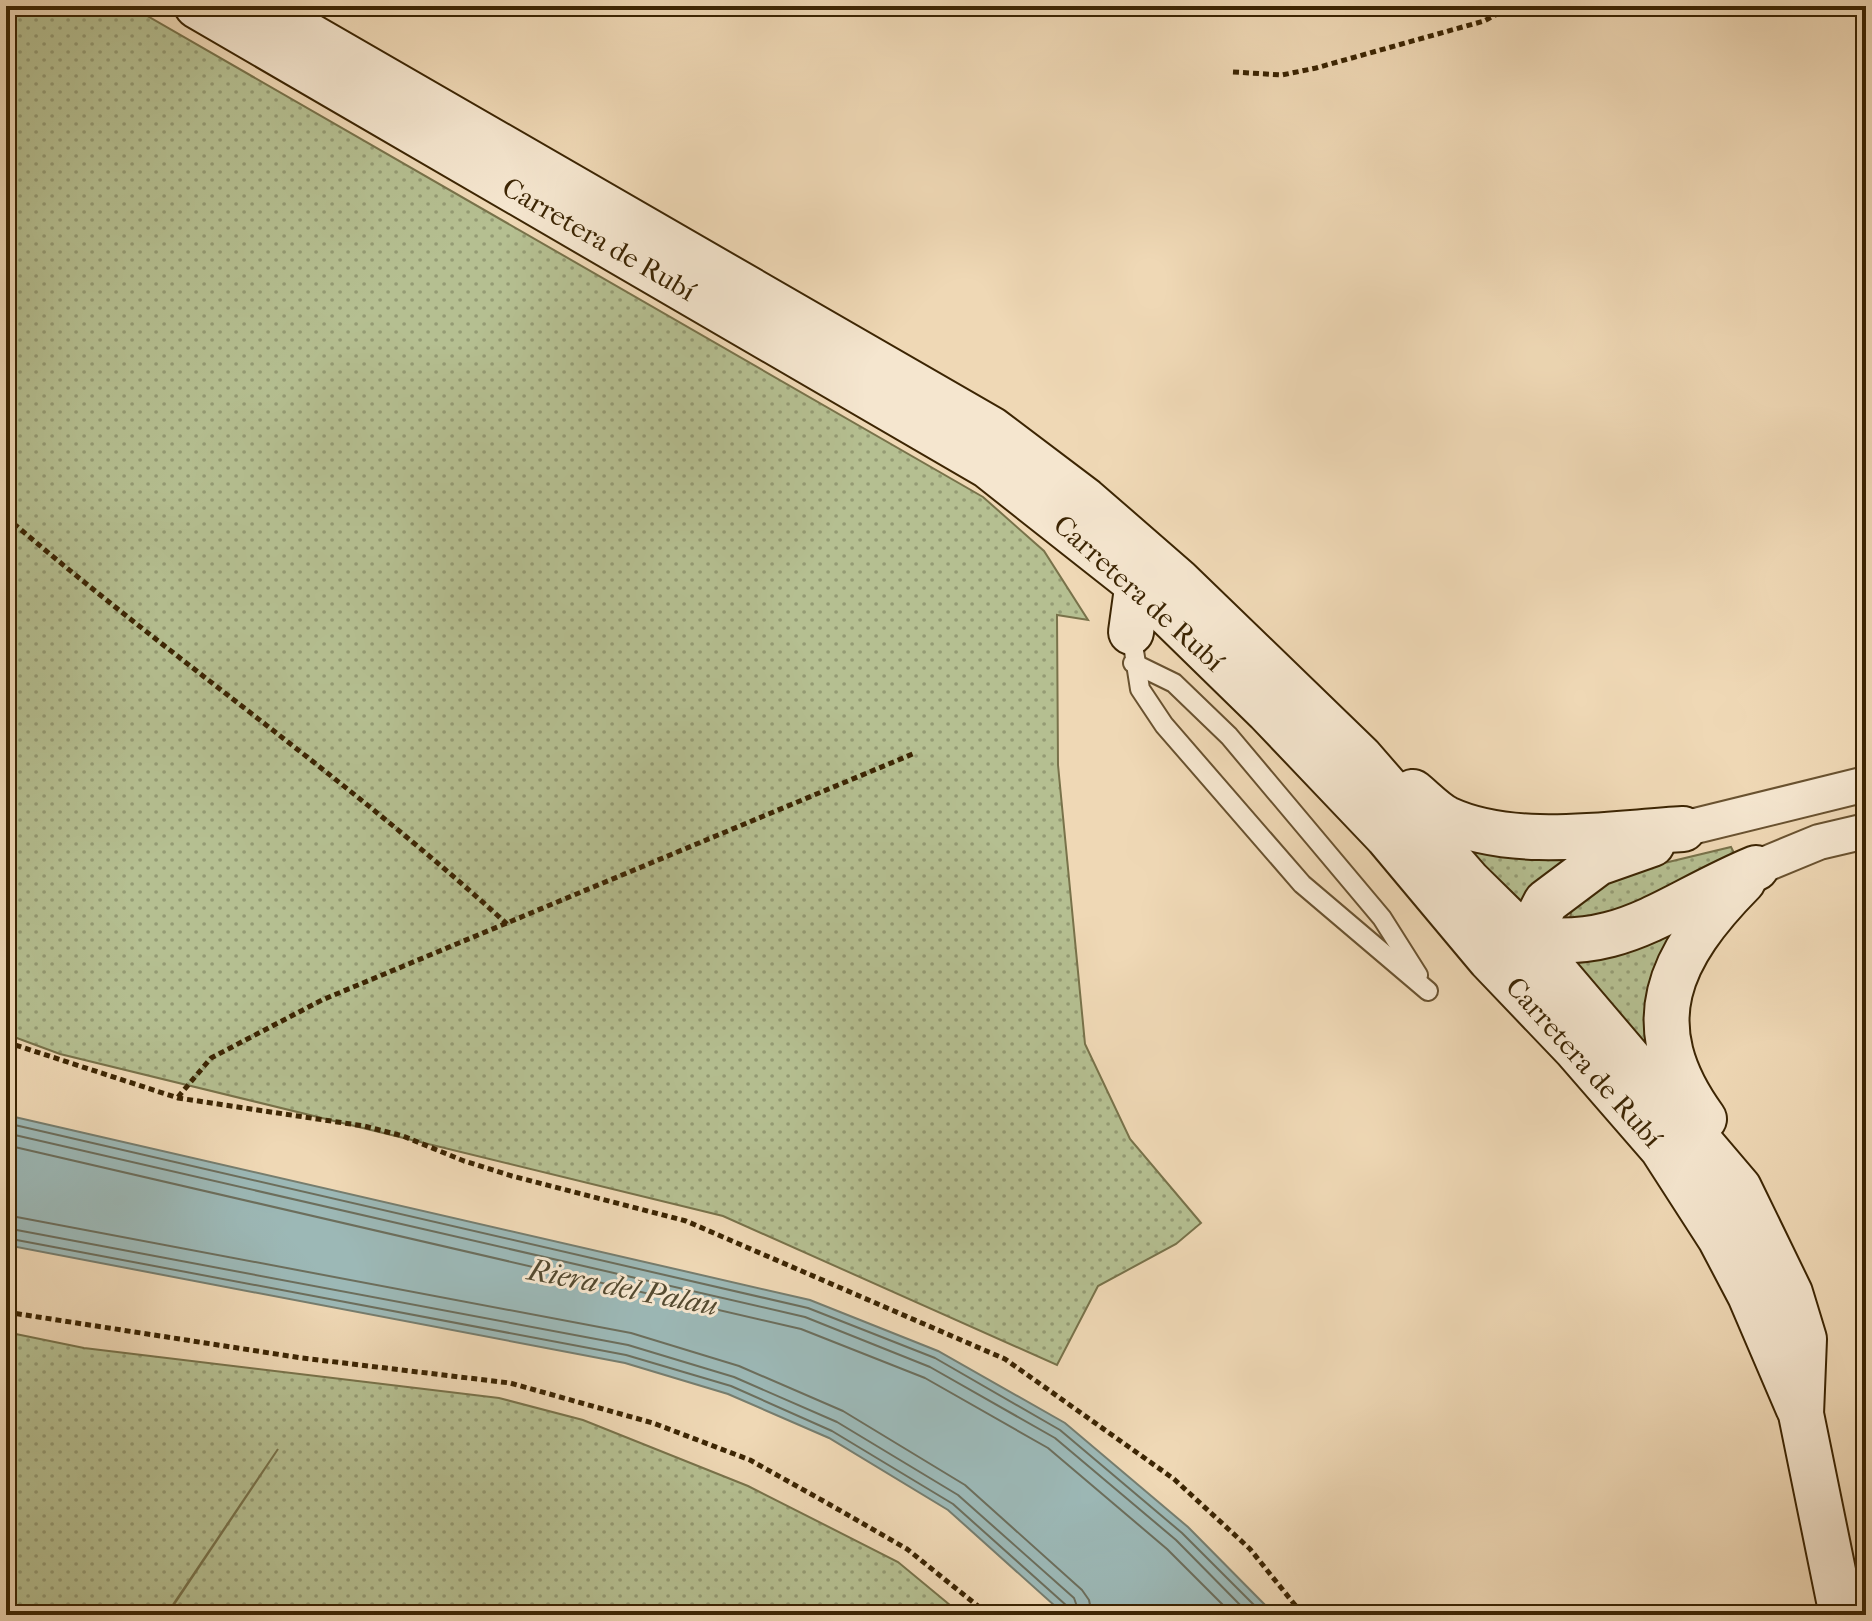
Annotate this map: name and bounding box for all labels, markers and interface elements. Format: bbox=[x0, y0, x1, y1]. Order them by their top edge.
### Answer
street label: Carretera de Rubí bbox=[497, 170, 702, 308]
street label: Carretera de Rubí bbox=[1047, 508, 1231, 679]
street label: Carretera de Rubí bbox=[1499, 970, 1670, 1154]
water label: Riera del Palau bbox=[523, 1252, 721, 1324]

